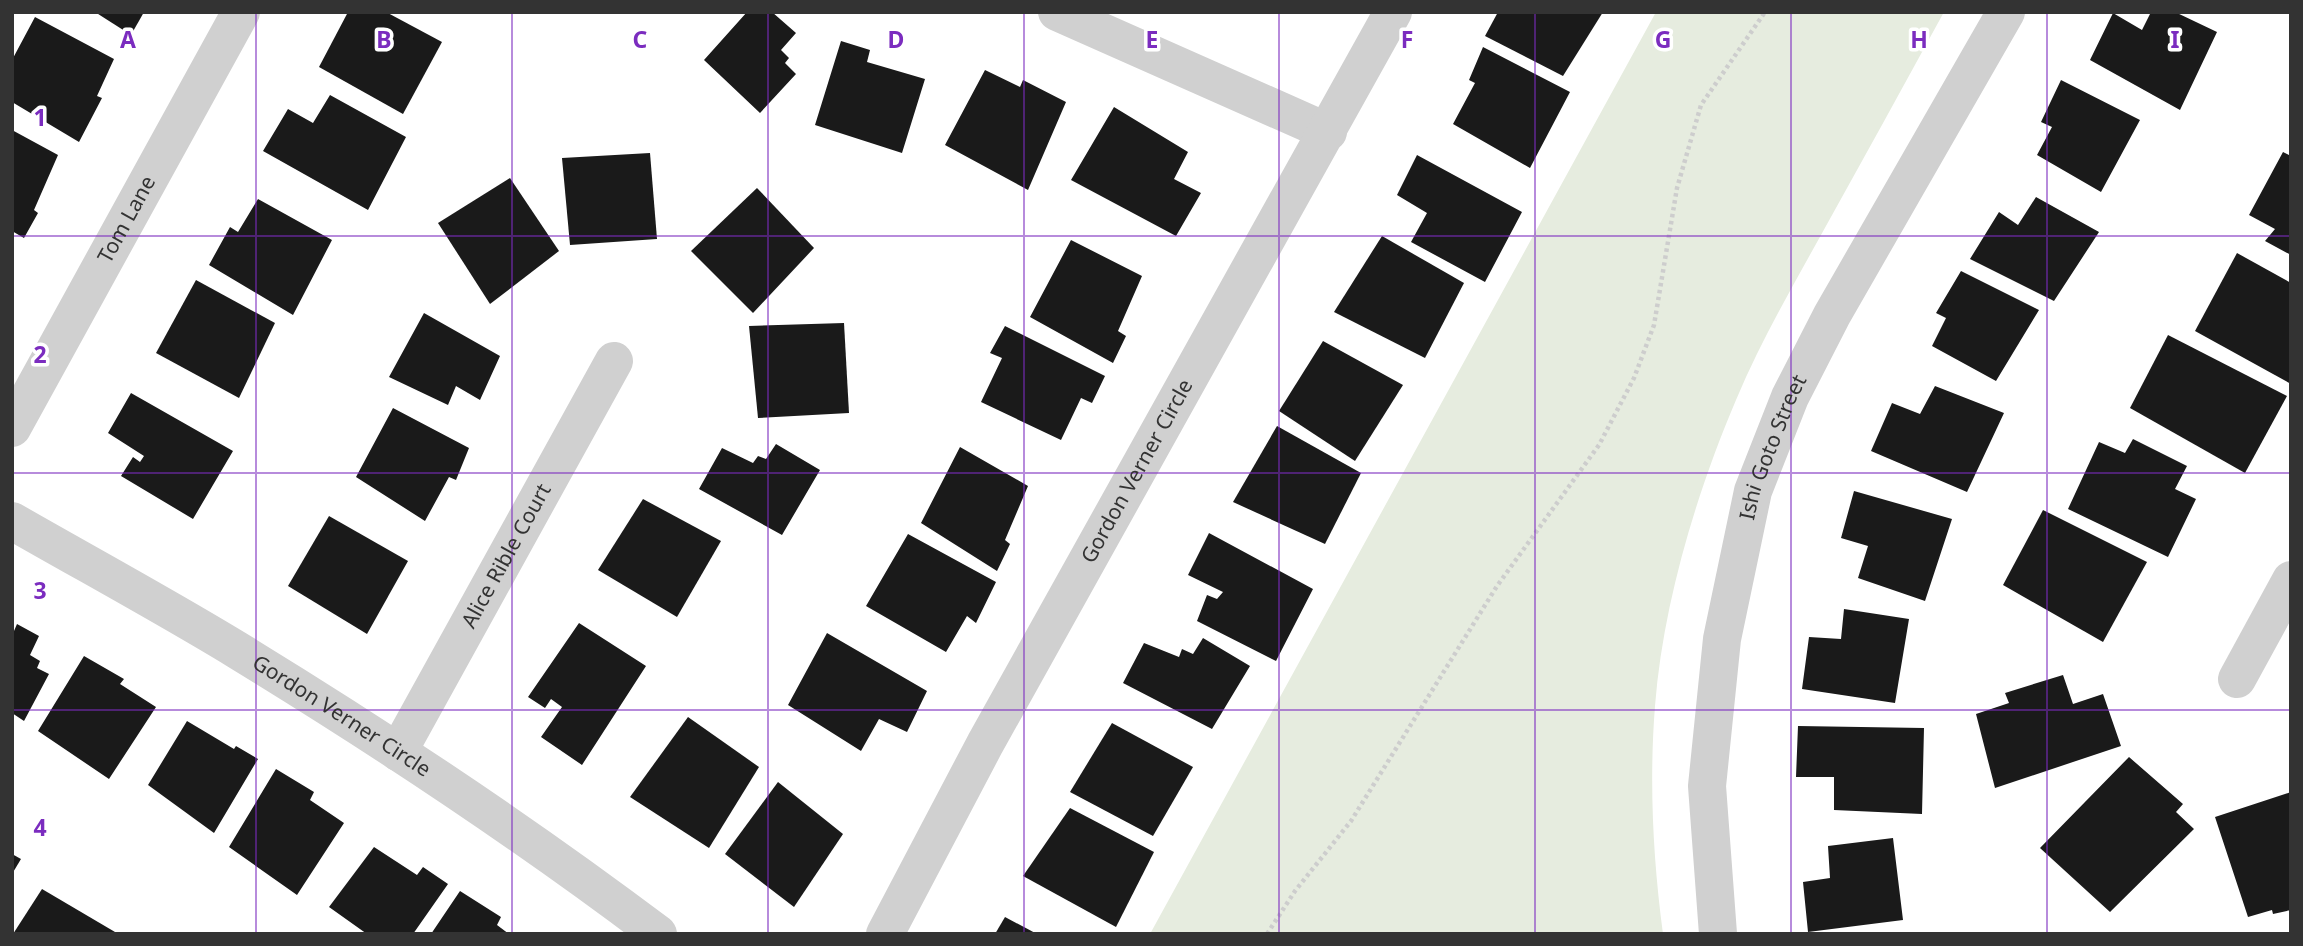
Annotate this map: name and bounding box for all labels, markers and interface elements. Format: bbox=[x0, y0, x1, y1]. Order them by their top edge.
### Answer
text: A bbox=[120, 23, 136, 55]
text: B bbox=[376, 23, 392, 55]
text: C bbox=[633, 23, 648, 55]
text: D bbox=[888, 23, 904, 55]
text: E bbox=[1146, 23, 1158, 55]
text: F bbox=[1401, 23, 1413, 55]
text: G bbox=[1655, 23, 1671, 55]
text: H bbox=[1910, 23, 1928, 55]
text: I bbox=[2171, 23, 2180, 55]
text: 1 bbox=[33, 101, 47, 133]
street label: Tom Lane bbox=[91, 170, 161, 268]
text: 2 bbox=[33, 338, 47, 370]
street label: Ishi Goto Street bbox=[1732, 369, 1812, 522]
street label: Gordon Verner Circle bbox=[1074, 374, 1199, 568]
street label: Alice Rible Court bbox=[454, 478, 557, 633]
text: 3 bbox=[33, 574, 47, 606]
street label: Gordon Verner Circle bbox=[248, 648, 437, 783]
text: 4 bbox=[33, 811, 47, 843]

